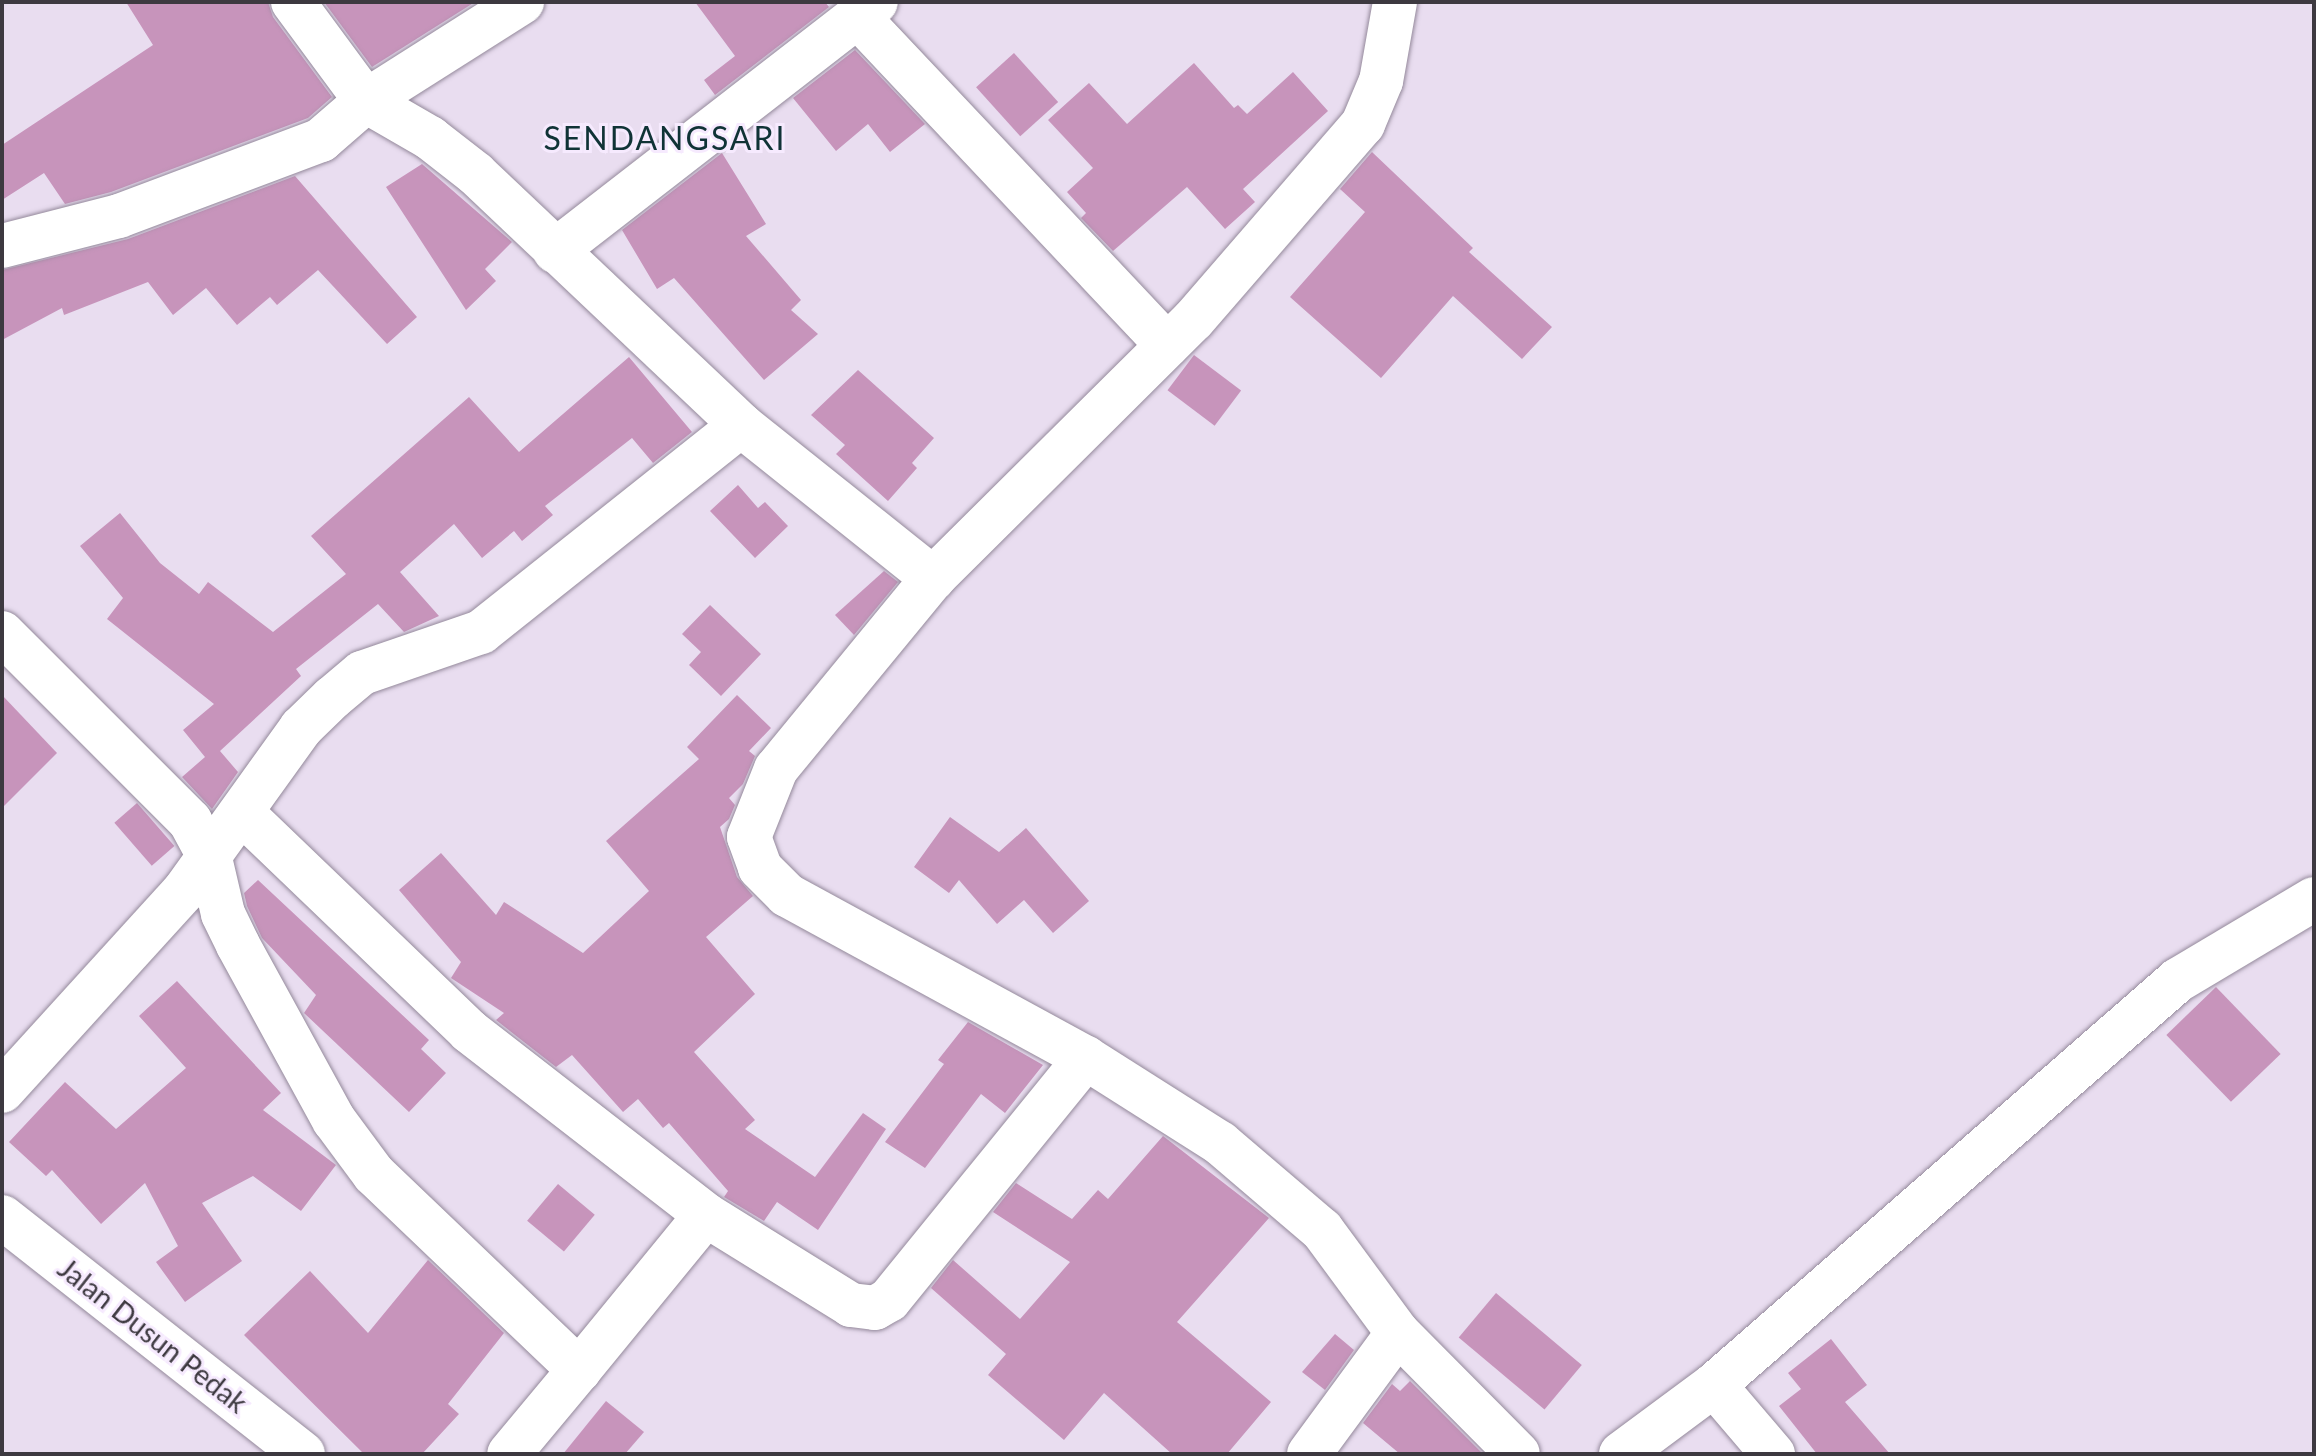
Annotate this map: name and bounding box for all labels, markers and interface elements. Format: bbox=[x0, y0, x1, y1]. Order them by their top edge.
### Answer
district label: SENDANGSARI bbox=[543, 119, 787, 157]
street label: Jalan Dusun Pedak bbox=[52, 1251, 254, 1419]

